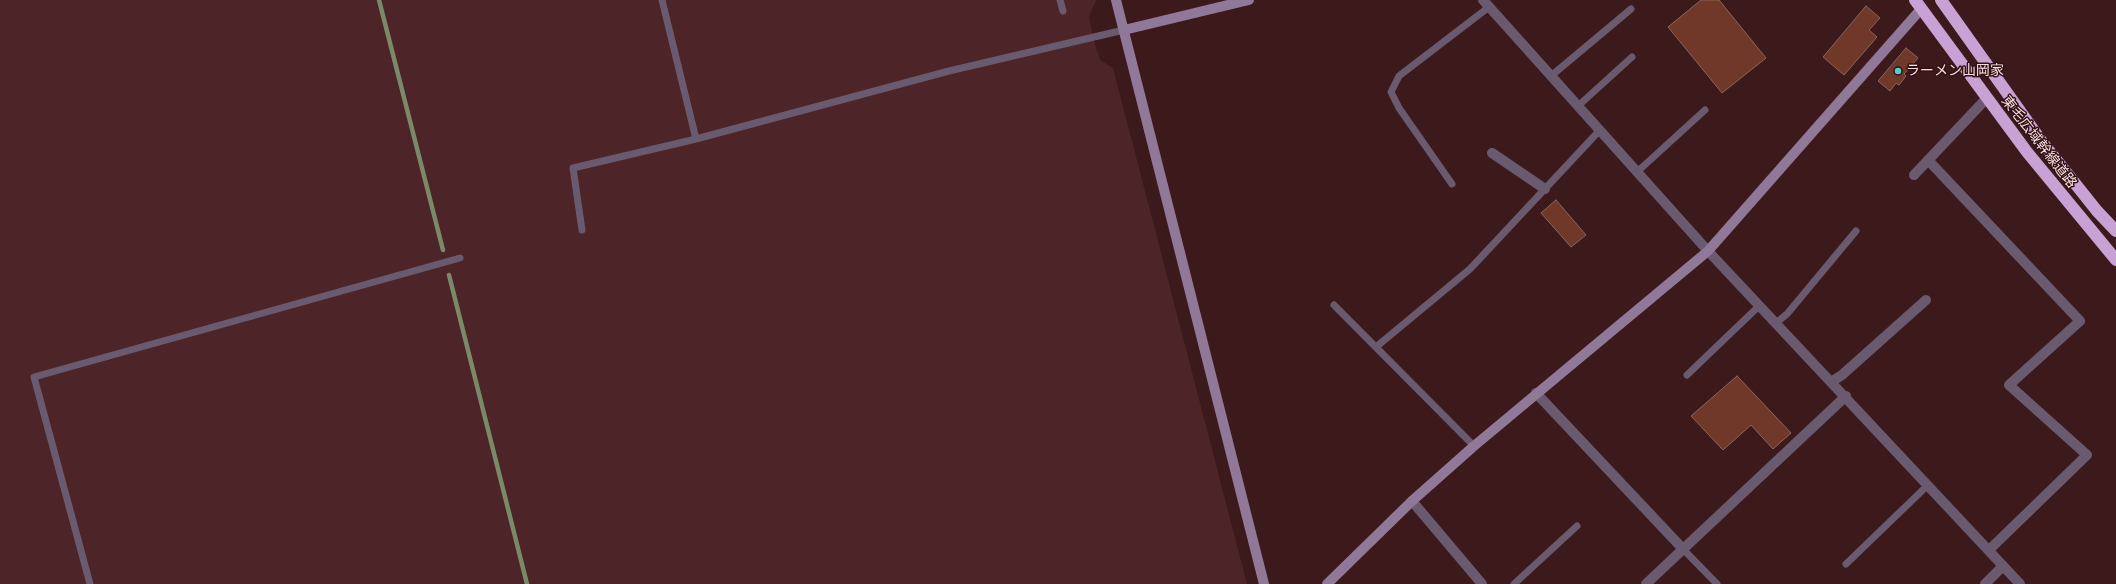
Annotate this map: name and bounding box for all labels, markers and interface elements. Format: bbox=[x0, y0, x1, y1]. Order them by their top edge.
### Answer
place label: ラーメン山岡家 bbox=[1906, 63, 2004, 79]
marker: ラーメン山岡家 bbox=[1893, 66, 1903, 76]
street label: 東毛広域幹線道路 bbox=[1998, 93, 2080, 191]

